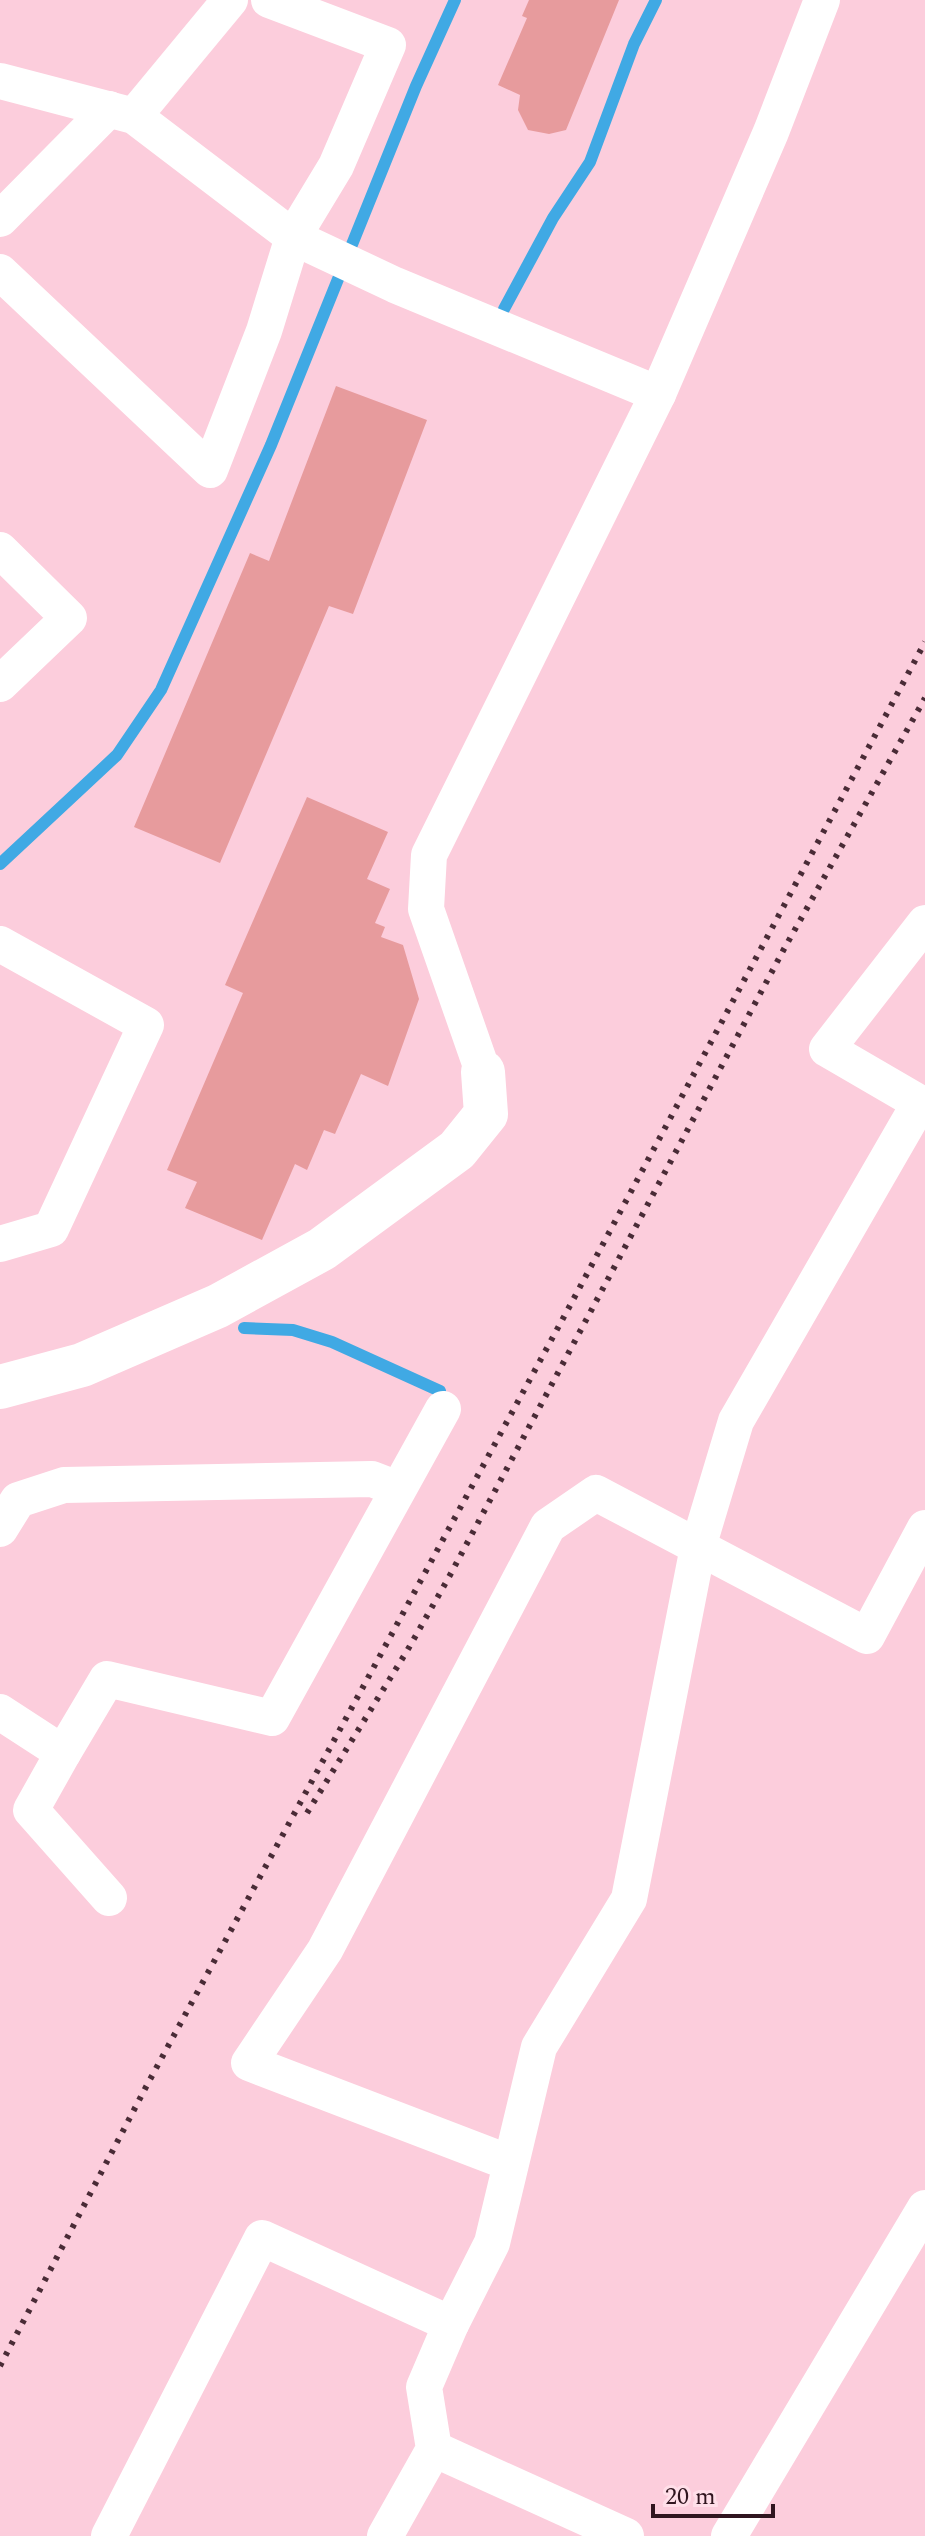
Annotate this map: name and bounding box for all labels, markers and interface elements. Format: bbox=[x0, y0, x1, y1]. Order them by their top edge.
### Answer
scale bar bbox=[653, 2468, 773, 2518]
text: 20 m bbox=[665, 2479, 716, 2515]

